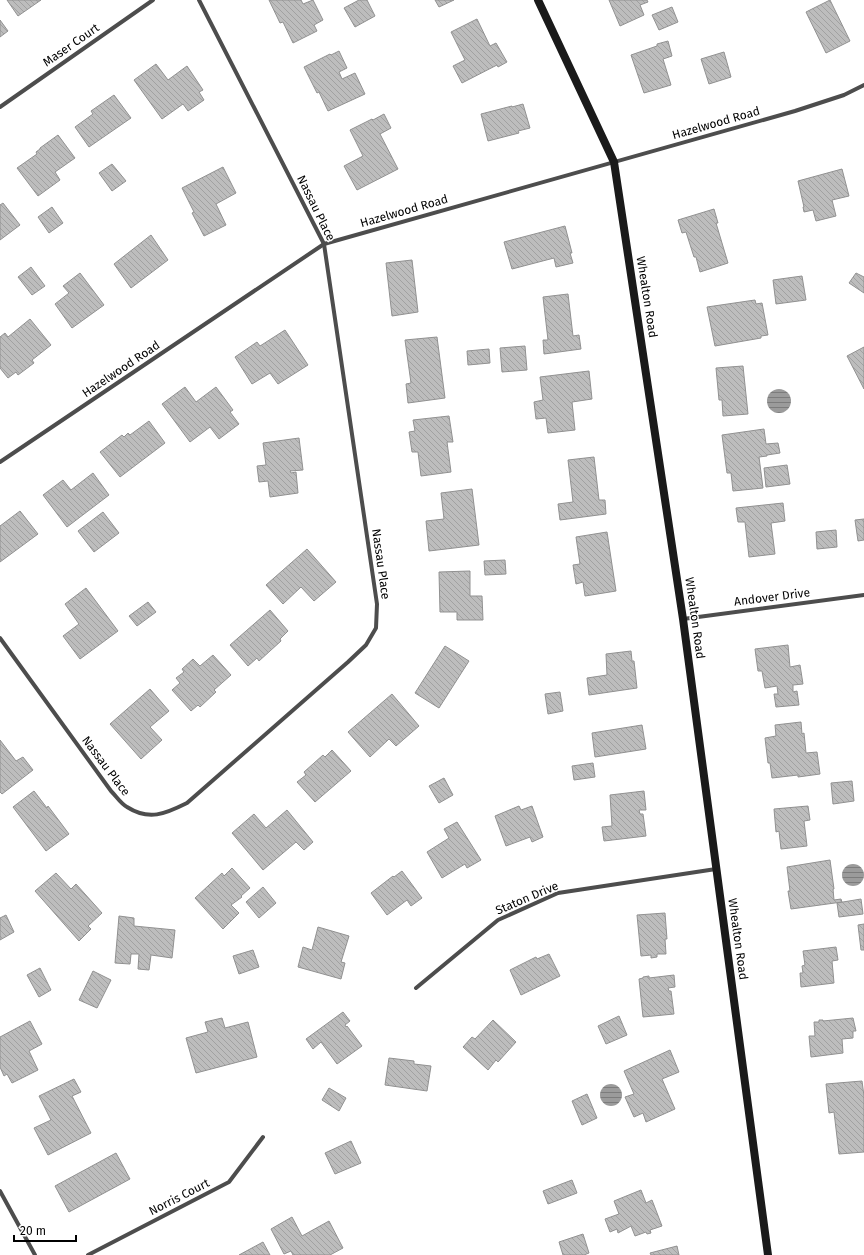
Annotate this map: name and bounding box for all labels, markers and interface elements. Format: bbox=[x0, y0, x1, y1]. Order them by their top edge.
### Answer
street label: Maser Court bbox=[40, 20, 102, 69]
street label: Hazelwood Road bbox=[671, 104, 761, 142]
street label: Nassau Place bbox=[294, 173, 338, 243]
street label: Hazelwood Road bbox=[359, 192, 449, 230]
street label: Whealton Road bbox=[634, 255, 660, 339]
street label: Hazelwood Road bbox=[80, 338, 162, 400]
street label: Nassau Place bbox=[369, 528, 393, 600]
street label: Whealton Road bbox=[682, 576, 708, 660]
street label: Andover Drive bbox=[733, 585, 811, 609]
street label: Nassau Place bbox=[79, 733, 133, 799]
street label: Staton Drive bbox=[493, 878, 561, 918]
street label: Whealton Road bbox=[725, 897, 751, 981]
street label: Norris Court bbox=[146, 1175, 212, 1218]
scale bar bbox=[14, 1217, 76, 1243]
text: 20 m bbox=[20, 1224, 46, 1238]

